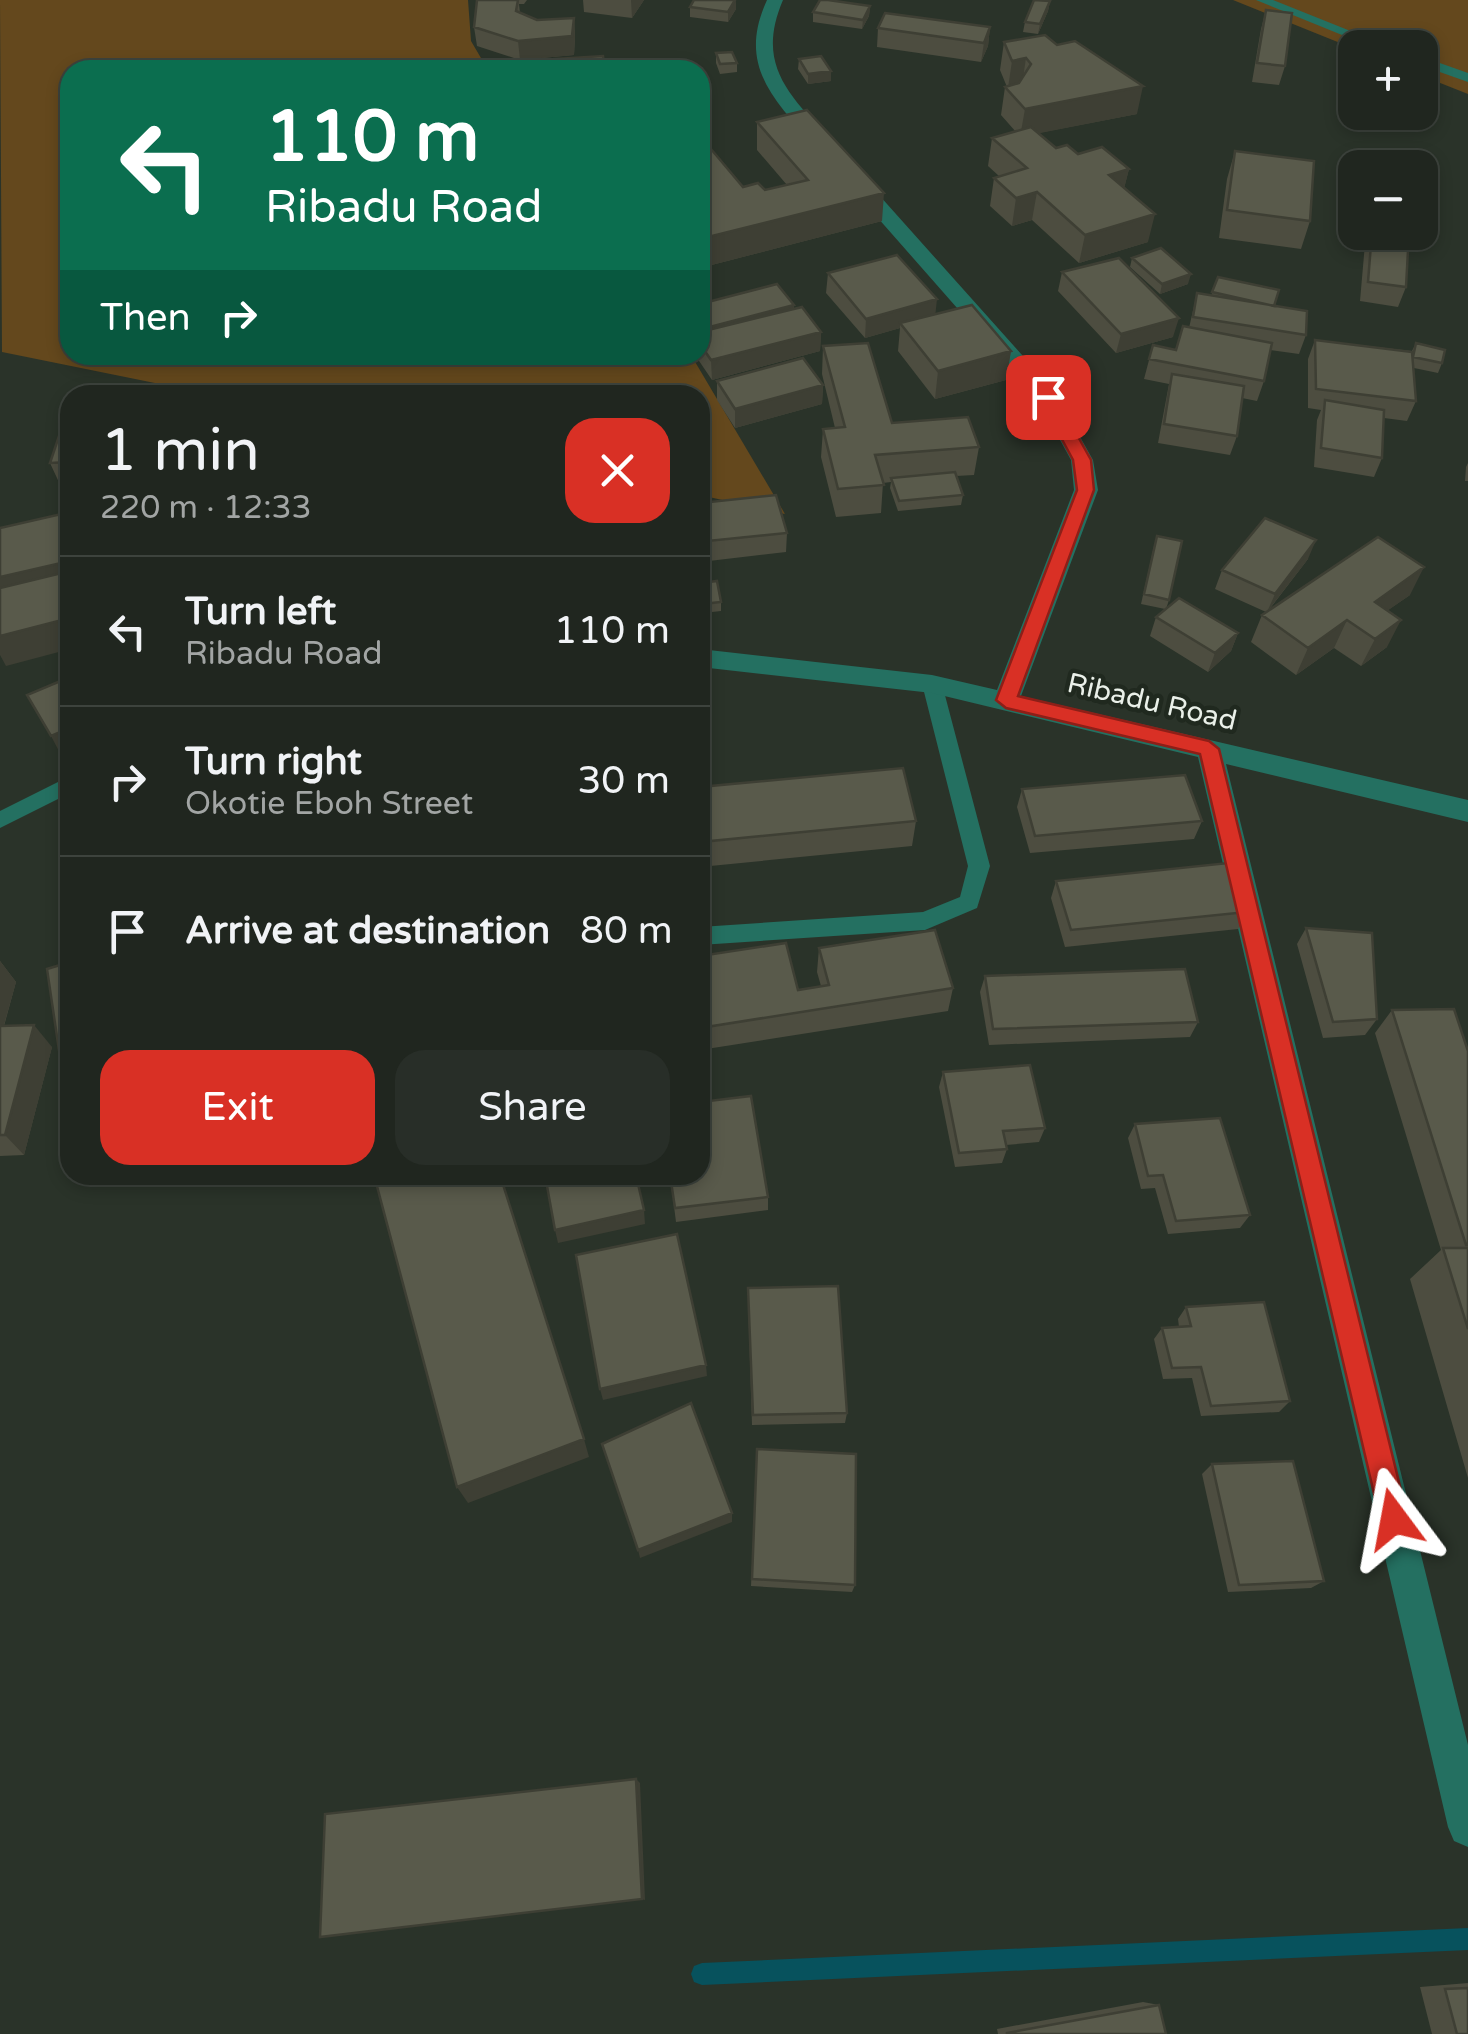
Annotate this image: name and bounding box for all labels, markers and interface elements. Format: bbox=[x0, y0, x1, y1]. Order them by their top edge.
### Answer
map controls bbox=[1338, 30, 1438, 250]
button: + bbox=[1338, 30, 1438, 130]
text: 110 m bbox=[265, 96, 479, 180]
icon: left bbox=[100, 100, 230, 230]
button: − bbox=[1338, 150, 1438, 250]
text: Ribadu Road bbox=[265, 181, 543, 235]
icon: right bbox=[211, 290, 266, 345]
text: Then bbox=[100, 295, 191, 341]
pin bbox=[1006, 355, 1091, 440]
icon: arrive bbox=[1021, 370, 1076, 425]
text: 1 min bbox=[100, 415, 260, 487]
button: close bbox=[565, 418, 670, 523]
text: 220 m · 12:33 bbox=[100, 489, 312, 527]
text: Turn left bbox=[185, 589, 336, 635]
icon: left bbox=[100, 604, 155, 659]
text: 110 m bbox=[554, 608, 670, 654]
text: Ribadu Road bbox=[185, 635, 382, 673]
street label: Ribadu Road bbox=[1064, 666, 1240, 738]
text: Turn right bbox=[185, 739, 362, 785]
icon: right bbox=[100, 754, 155, 809]
text: 30 m bbox=[578, 758, 670, 804]
text: Okotie Eboh Street bbox=[185, 785, 473, 823]
icon: arrive bbox=[100, 904, 155, 959]
text: Arrive at destination bbox=[185, 908, 550, 954]
text: 80 m bbox=[580, 908, 673, 954]
button: Exit bbox=[100, 1050, 375, 1165]
button: Share bbox=[395, 1050, 670, 1165]
position arrow bbox=[1342, 1467, 1446, 1571]

